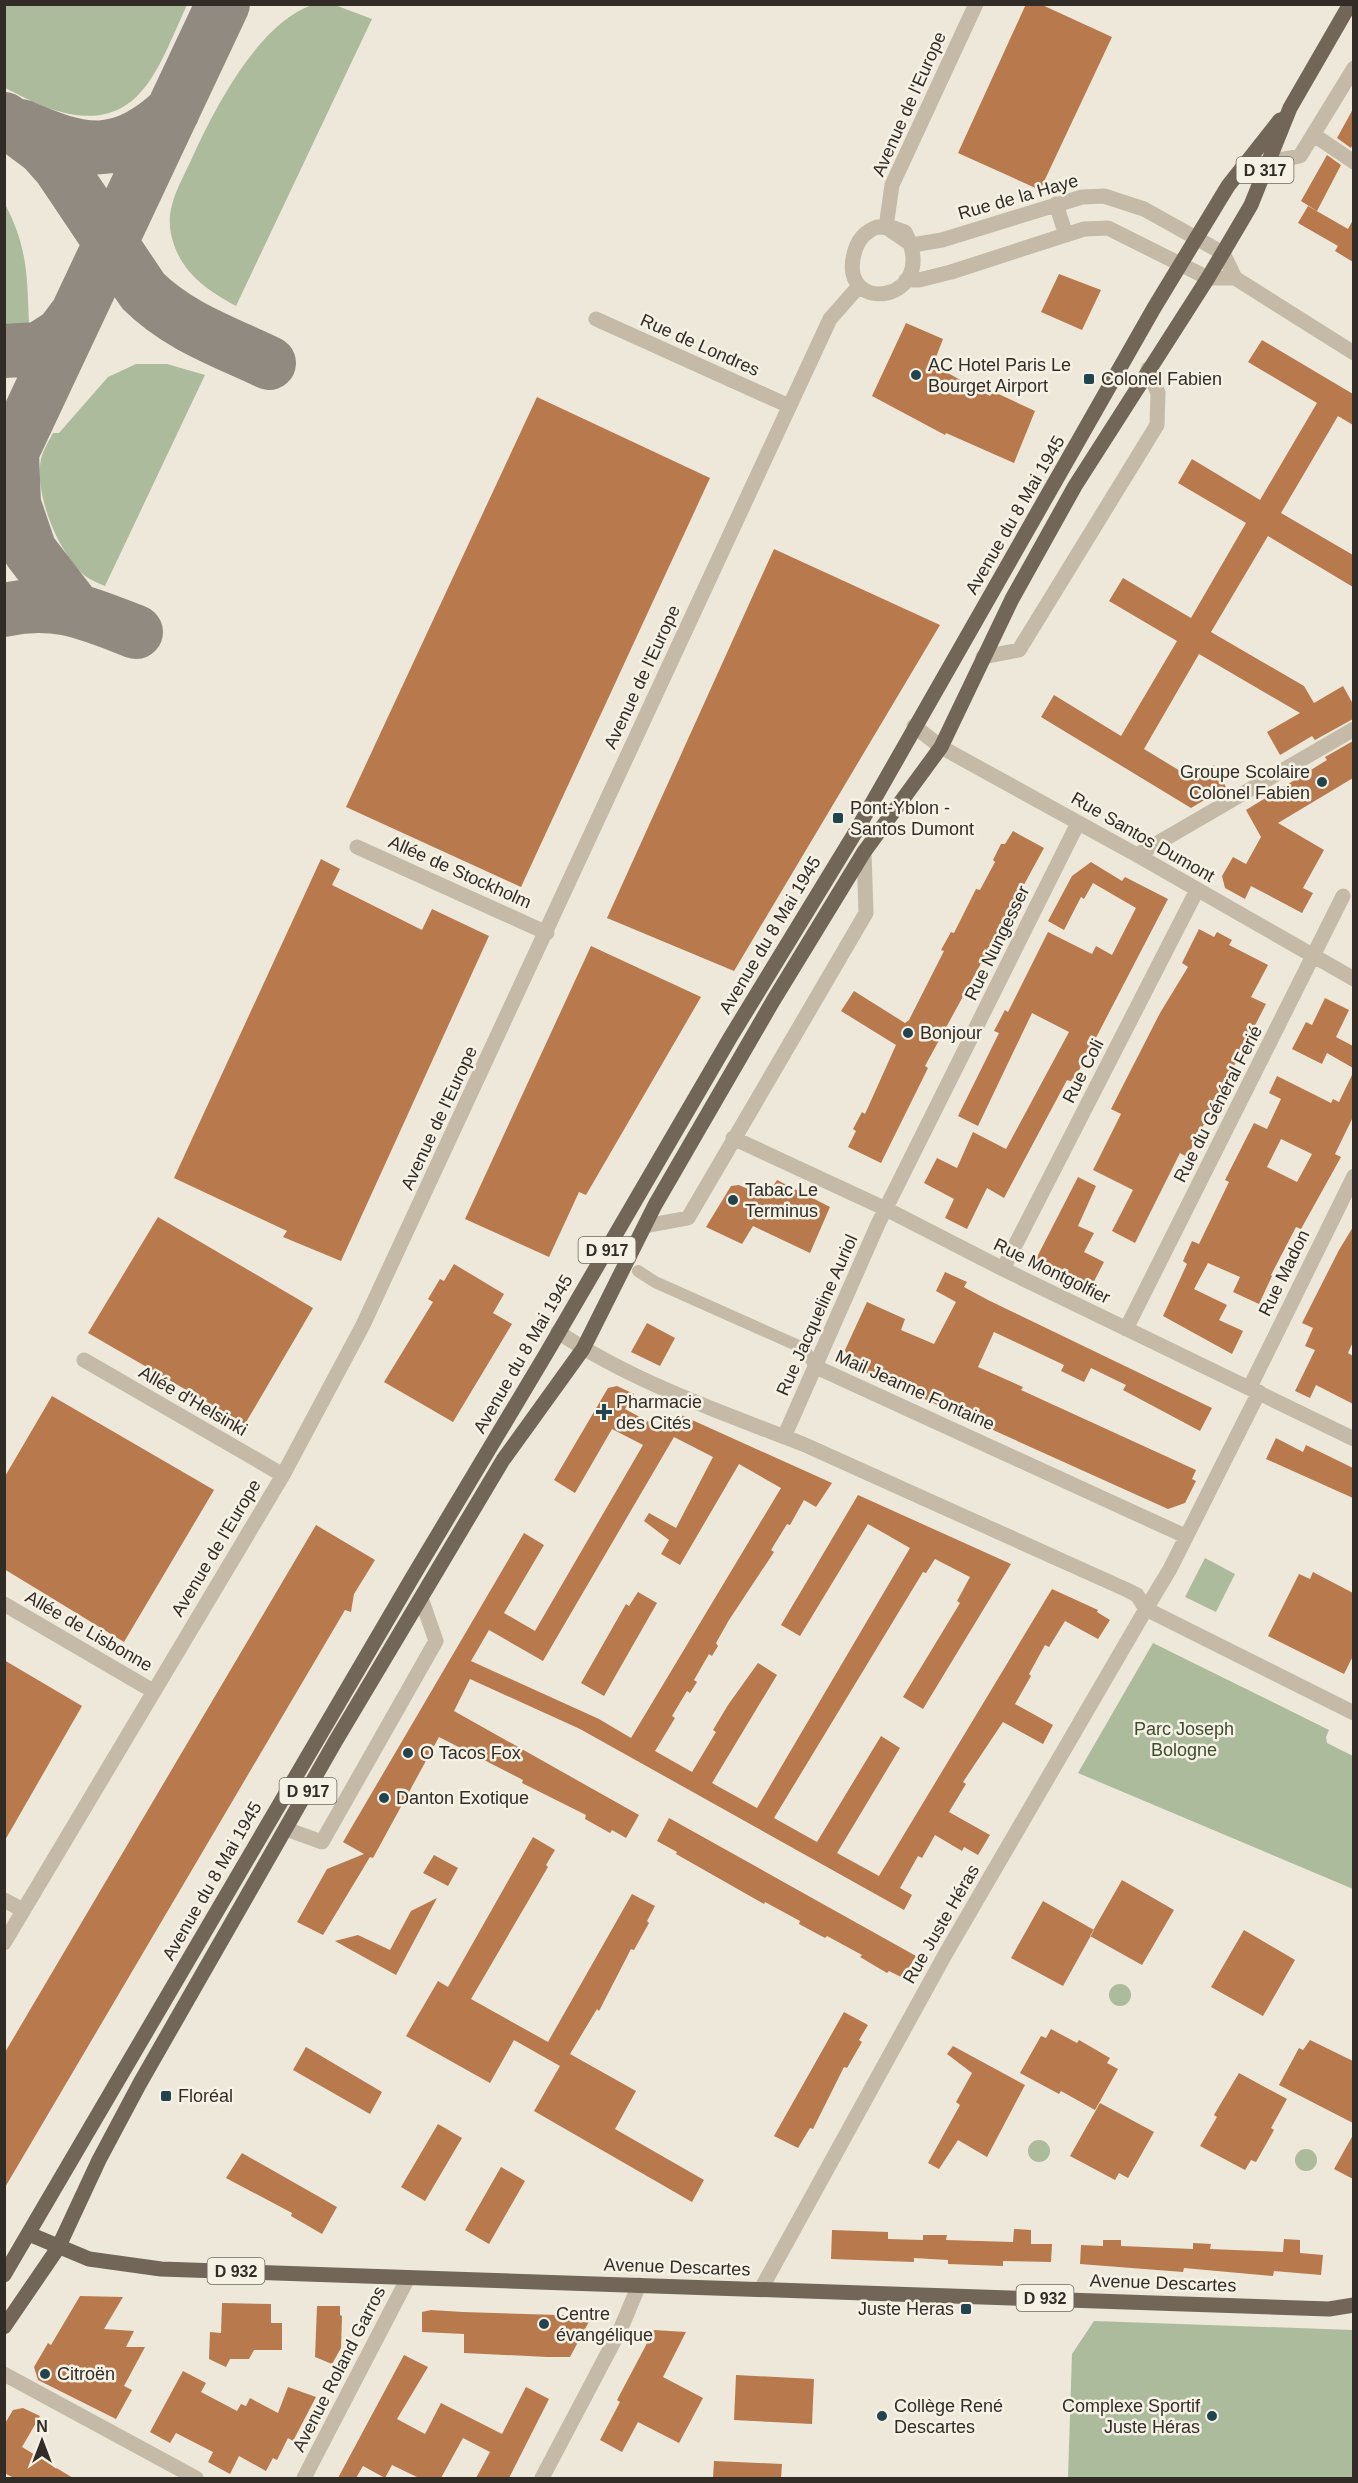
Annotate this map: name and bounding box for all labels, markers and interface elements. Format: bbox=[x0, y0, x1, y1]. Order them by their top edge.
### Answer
street label: Avenue de l'Europe bbox=[868, 29, 950, 179]
road number: D 317 bbox=[1236, 157, 1294, 183]
street label: Rue de la Haye bbox=[956, 170, 1080, 224]
street label: Rue de Londres bbox=[637, 310, 763, 380]
place label: AC Hotel Paris Le Bourget Airport bbox=[928, 355, 1071, 396]
marker: AC Hotel Paris Le Bourget Airport bbox=[909, 368, 923, 382]
place label: Colonel Fabien bbox=[1101, 369, 1222, 389]
marker: Colonel Fabien bbox=[1082, 372, 1096, 386]
street label: Avenue du 8 Mai 1945 bbox=[961, 432, 1069, 598]
street label: Avenue de l'Europe bbox=[600, 602, 684, 752]
place label: Groupe Scolaire Colonel Fabien bbox=[1180, 762, 1310, 803]
marker: Groupe Scolaire Colonel Fabien bbox=[1315, 775, 1329, 789]
street label: Rue Santos Dumont bbox=[1068, 788, 1218, 886]
place label: Pont-Yblon - Santos Dumont bbox=[850, 798, 974, 839]
marker: Pont-Yblon - Santos Dumont bbox=[831, 811, 845, 825]
street label: Allée de Stockholm bbox=[386, 832, 534, 912]
street label: Avenue du 8 Mai 1945 bbox=[715, 853, 825, 1017]
street label: Rue Nungesser bbox=[961, 882, 1033, 1004]
street label: Rue du Général Ferié bbox=[1170, 1022, 1266, 1186]
place label: Bonjour bbox=[920, 1023, 982, 1043]
marker: Bonjour bbox=[901, 1026, 915, 1040]
street label: Rue Coli bbox=[1058, 1036, 1108, 1106]
street label: Avenue de l'Europe bbox=[397, 1043, 481, 1193]
place label: Tabac Le Terminus bbox=[745, 1180, 818, 1221]
marker: Tabac Le Terminus bbox=[726, 1193, 740, 1207]
street label: Rue Madon bbox=[1255, 1227, 1313, 1319]
street label: Rue Jacqueline Auriol bbox=[772, 1231, 862, 1399]
street label: Rue Montgolfier bbox=[991, 1234, 1113, 1308]
road number: D 917 bbox=[578, 1237, 636, 1263]
street label: Avenue du 8 Mai 1945 bbox=[469, 1271, 577, 1437]
street label: Mail Jeanne Fontaine bbox=[832, 1346, 998, 1434]
street label: Allée d'Helsinki bbox=[135, 1362, 251, 1440]
place label: Pharmacie des Cités bbox=[616, 1392, 702, 1433]
marker: Pharmacie des Cités bbox=[597, 1405, 611, 1419]
street label: Avenue de l'Europe bbox=[167, 1476, 265, 1620]
street label: Allée de Lisbonne bbox=[22, 1587, 156, 1675]
park label: Parc Joseph Bologne bbox=[1134, 1719, 1234, 1760]
place label: O Tacos Fox bbox=[420, 1743, 521, 1763]
marker: O Tacos Fox bbox=[401, 1746, 415, 1760]
road number: D 917 bbox=[280, 1778, 336, 1804]
place label: Danton Exotique bbox=[396, 1788, 529, 1808]
marker: Danton Exotique bbox=[377, 1791, 391, 1805]
street label: Avenue du 8 Mai 1945 bbox=[158, 1798, 266, 1964]
street label: Rue Juste Héras bbox=[899, 1861, 983, 1987]
place label: Floréal bbox=[178, 2086, 233, 2106]
marker: Floréal bbox=[159, 2089, 173, 2103]
street label: Avenue Descartes bbox=[603, 2254, 751, 2280]
road number: D 932 bbox=[208, 2258, 264, 2284]
street label: Avenue Descartes bbox=[1089, 2270, 1237, 2296]
street label: Avenue Roland Garros bbox=[289, 2283, 389, 2455]
road number: D 932 bbox=[1016, 2285, 1074, 2311]
place label: Juste Heras bbox=[858, 2299, 954, 2319]
marker: Juste Heras bbox=[959, 2302, 973, 2316]
place label: Centre évangélique bbox=[556, 2304, 653, 2345]
marker: Centre évangélique bbox=[537, 2317, 551, 2331]
place label: Citroën bbox=[57, 2364, 115, 2384]
marker: Citroën bbox=[38, 2367, 52, 2381]
place label: Collège René Descartes bbox=[894, 2396, 1003, 2437]
place label: Complexe Sportif Juste Héras bbox=[1062, 2396, 1201, 2437]
marker: Collège René Descartes bbox=[875, 2409, 889, 2423]
marker: Complexe Sportif Juste Héras bbox=[1205, 2409, 1219, 2423]
north arrow bbox=[12, 2411, 72, 2471]
text: N bbox=[36, 2418, 48, 2435]

